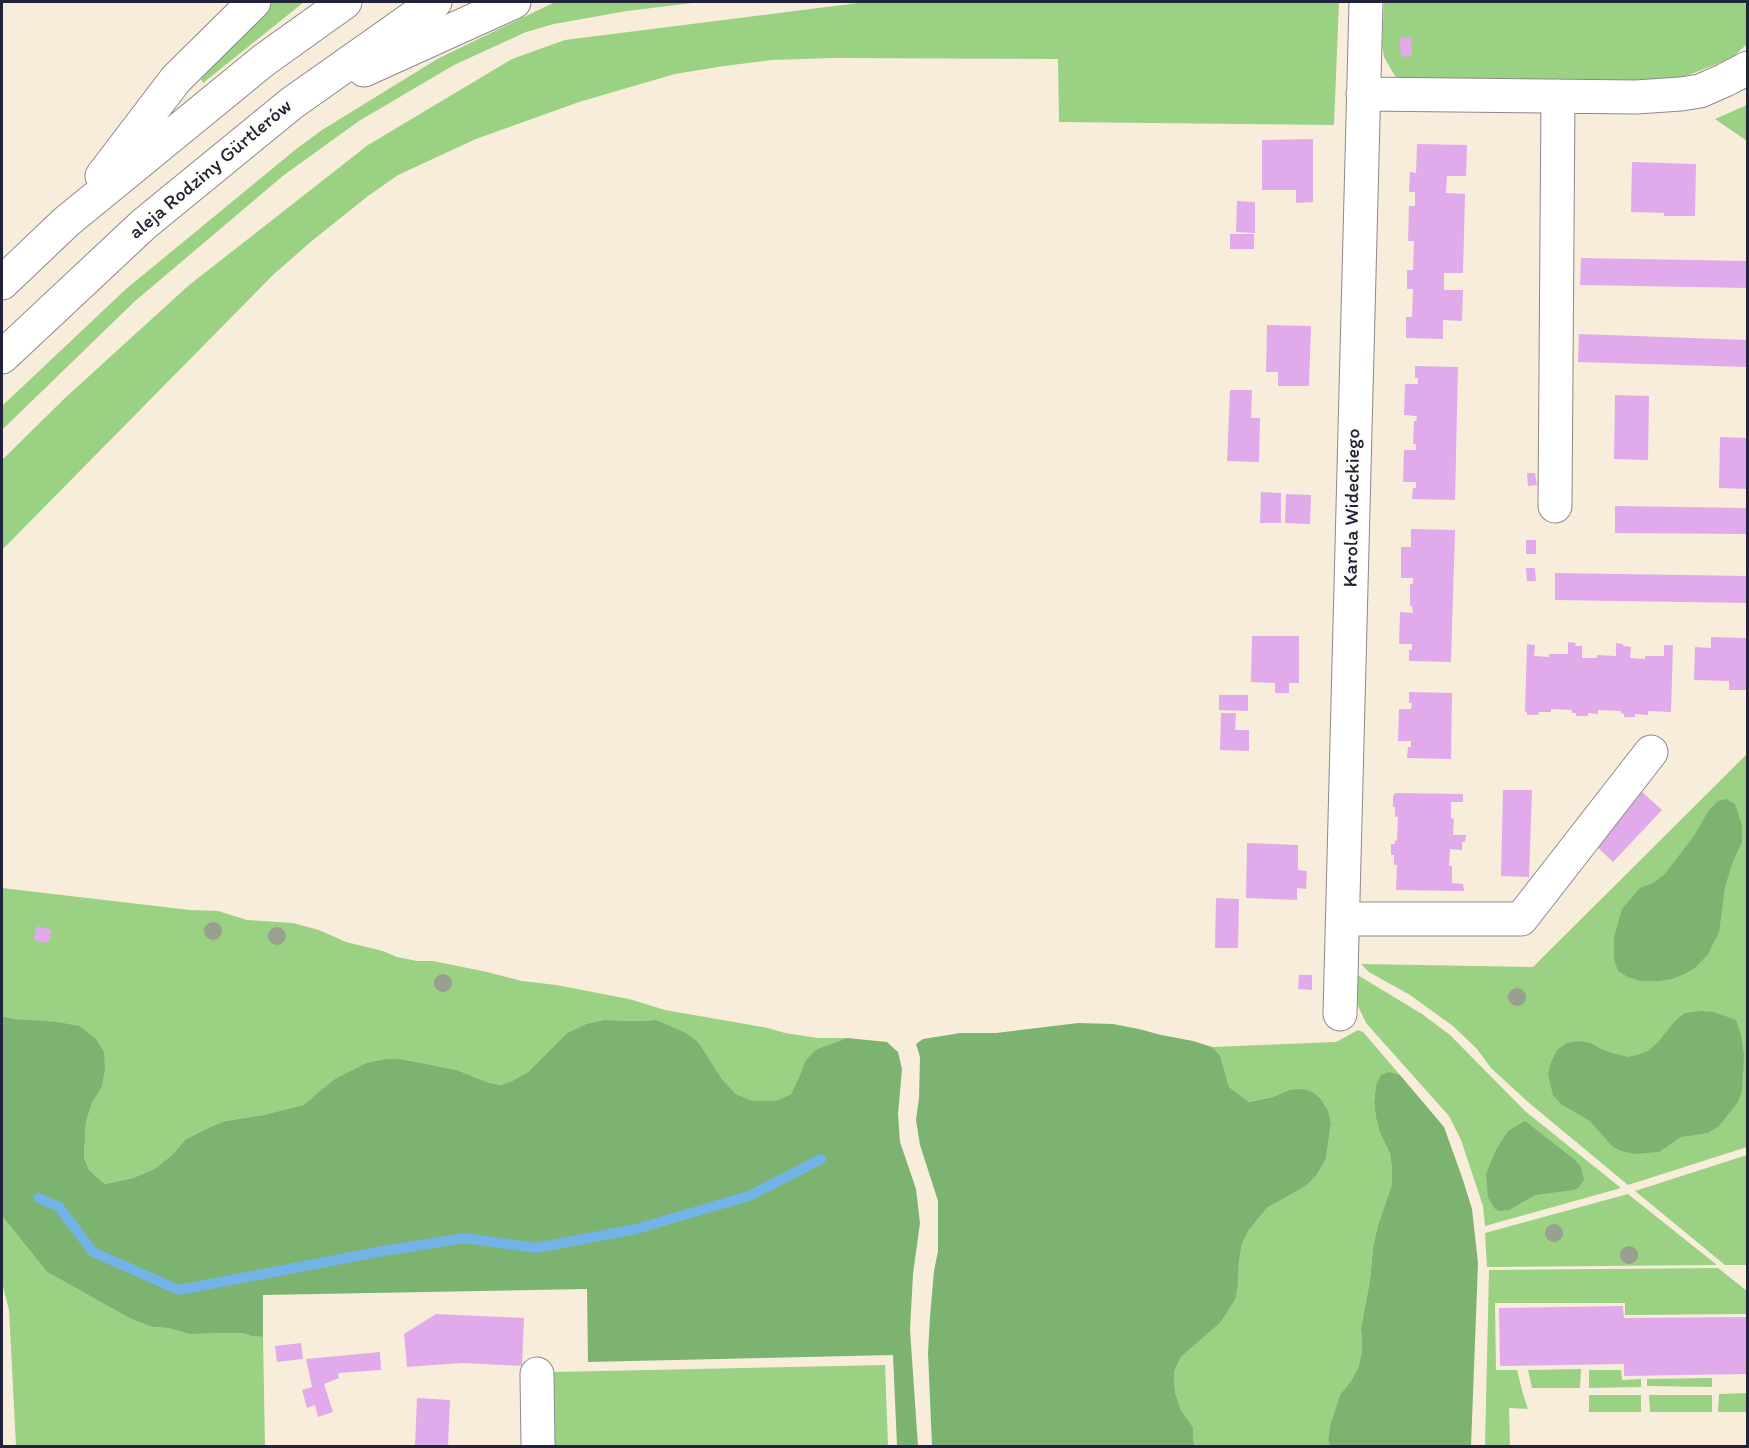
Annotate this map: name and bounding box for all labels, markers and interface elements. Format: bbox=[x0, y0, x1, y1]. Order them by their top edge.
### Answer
street label: aleja Rodziny Gürtlerów bbox=[125, 95, 297, 245]
street label: Karola Wideckiego bbox=[1340, 428, 1366, 588]

